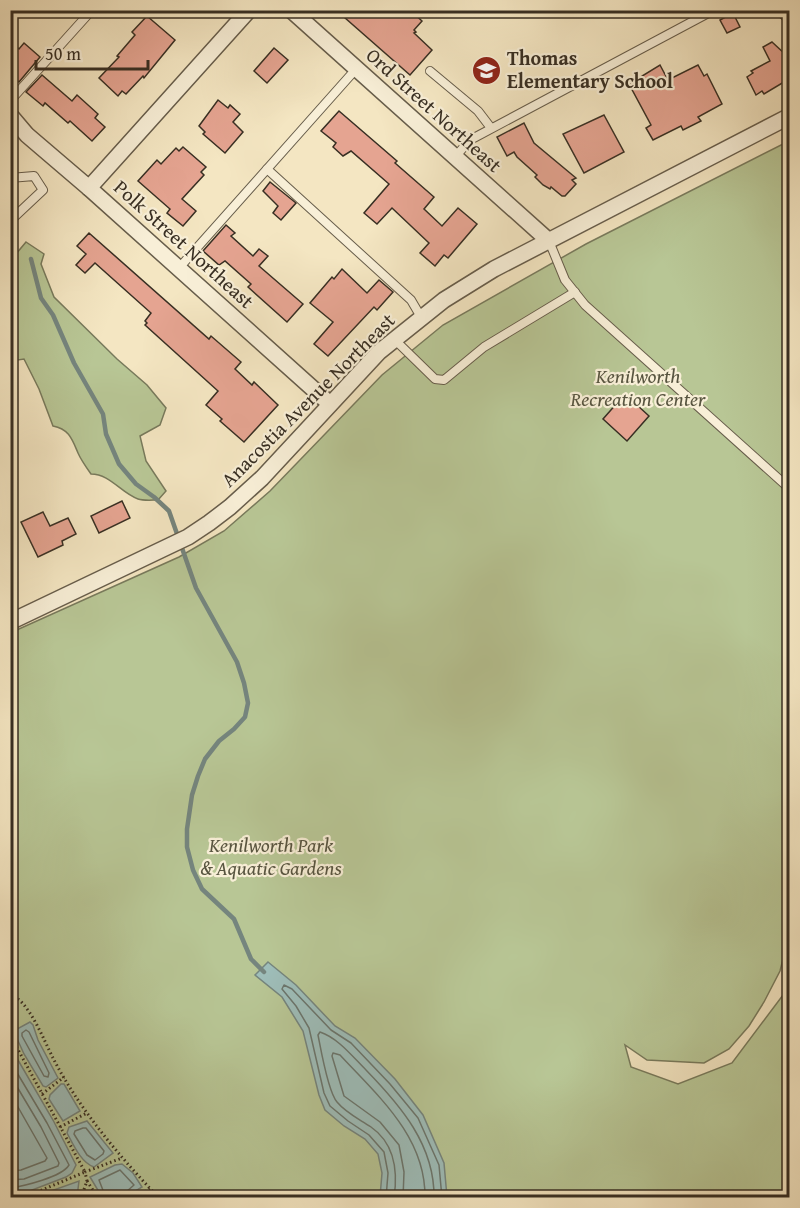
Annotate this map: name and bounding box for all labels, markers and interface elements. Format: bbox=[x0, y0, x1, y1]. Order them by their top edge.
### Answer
scale bar bbox=[36, 33, 148, 71]
text: 50 m bbox=[45, 40, 81, 67]
street label: Ord Street Northeast bbox=[360, 41, 509, 179]
place label: Thomas Elementary School bbox=[507, 43, 673, 95]
school or university icon: Thomas Elementary School bbox=[470, 54, 502, 86]
street label: Polk Street Northeast bbox=[108, 173, 261, 315]
street label: Anacostia Avenue Northeast bbox=[214, 306, 401, 493]
park label: Kenilworth Recreation Center bbox=[569, 361, 706, 413]
park label: Kenilworth Park & Aquatic Gardens bbox=[200, 830, 342, 882]

